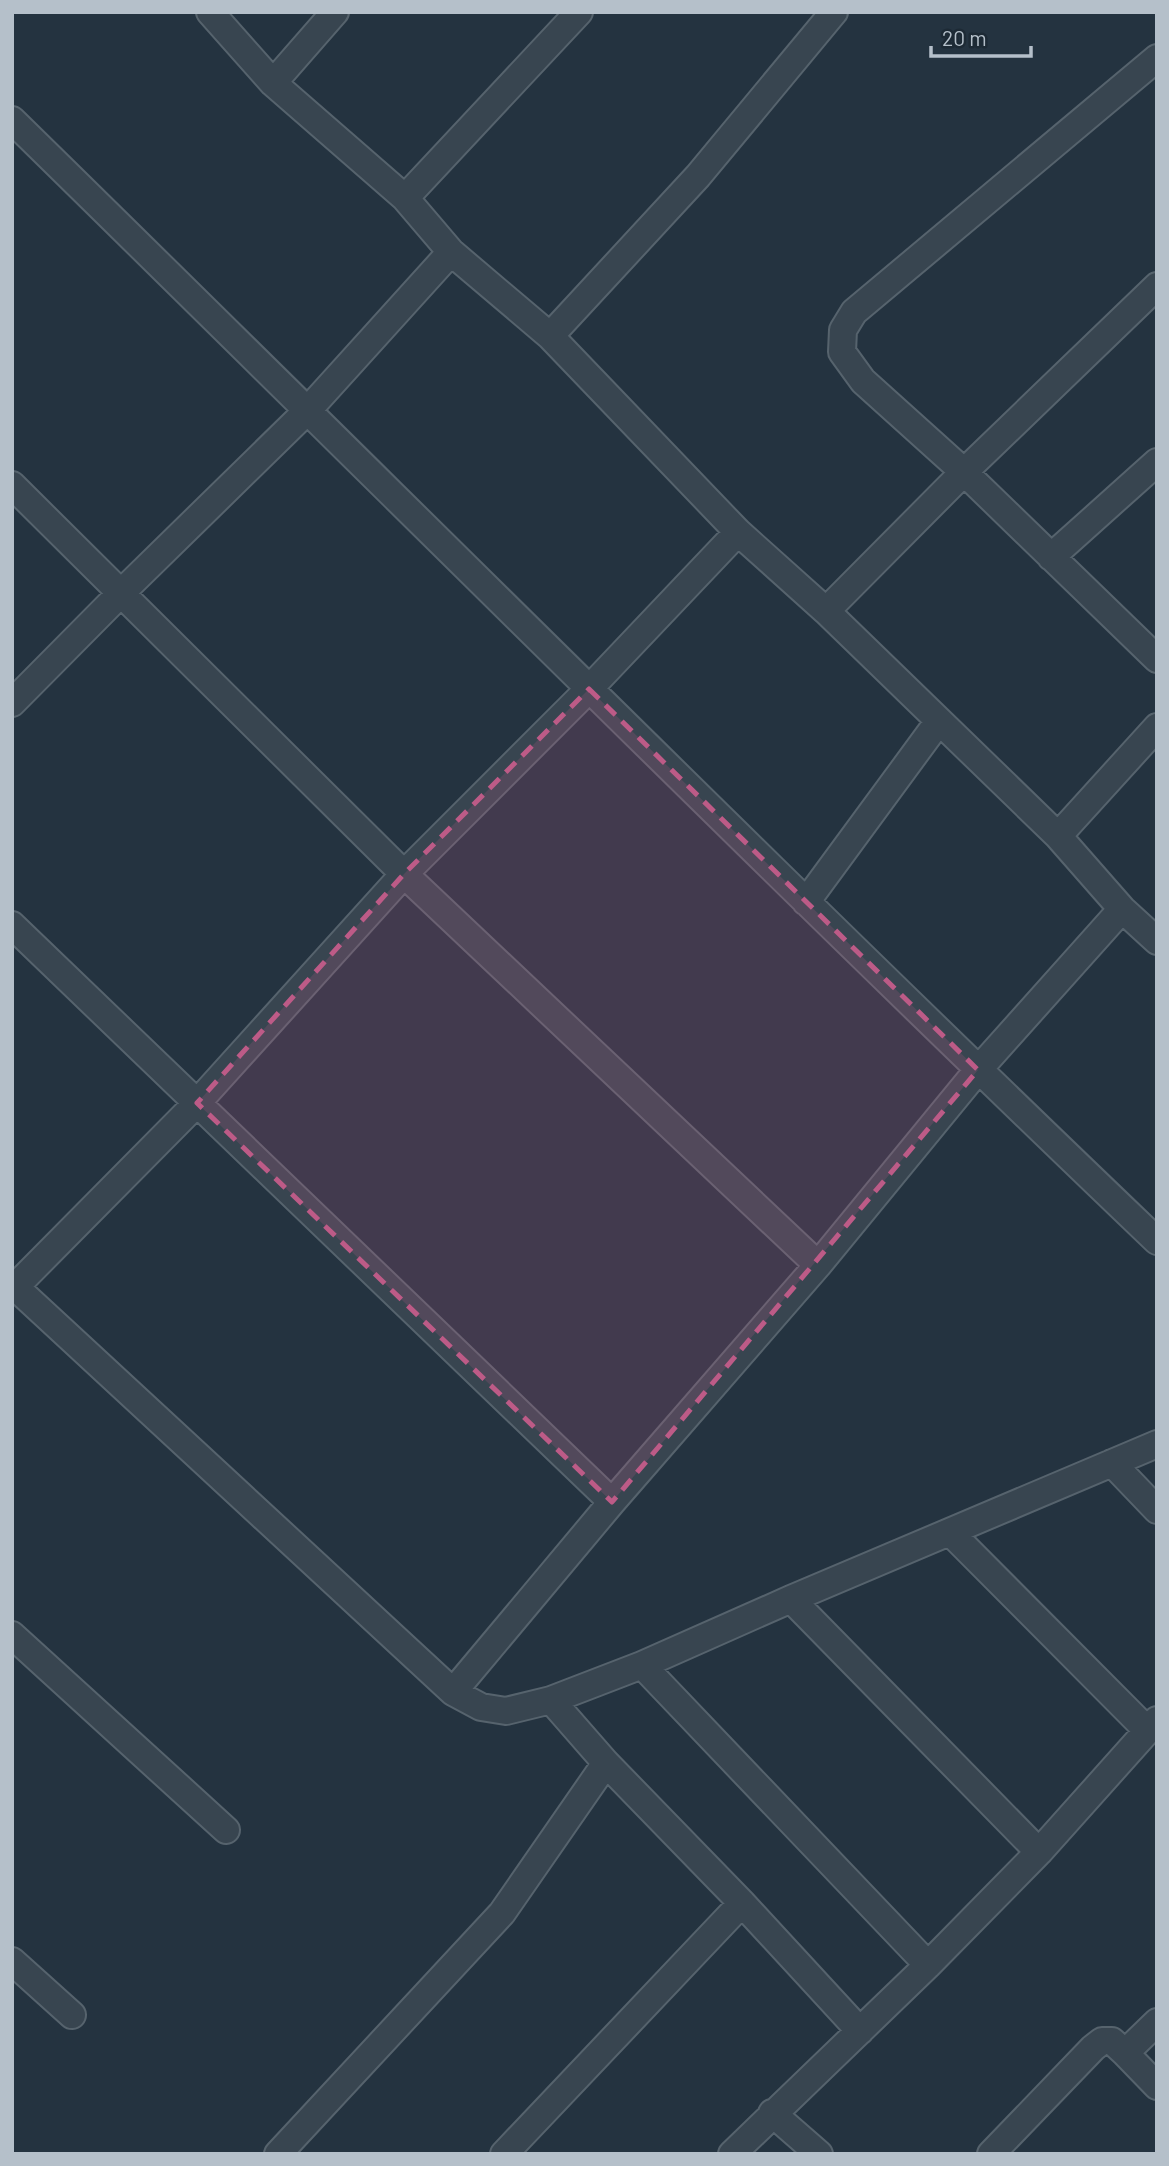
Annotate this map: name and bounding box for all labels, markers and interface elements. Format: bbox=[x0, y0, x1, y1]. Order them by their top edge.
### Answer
scale bar bbox=[931, 14, 1031, 58]
text: 20 m bbox=[942, 25, 987, 50]

